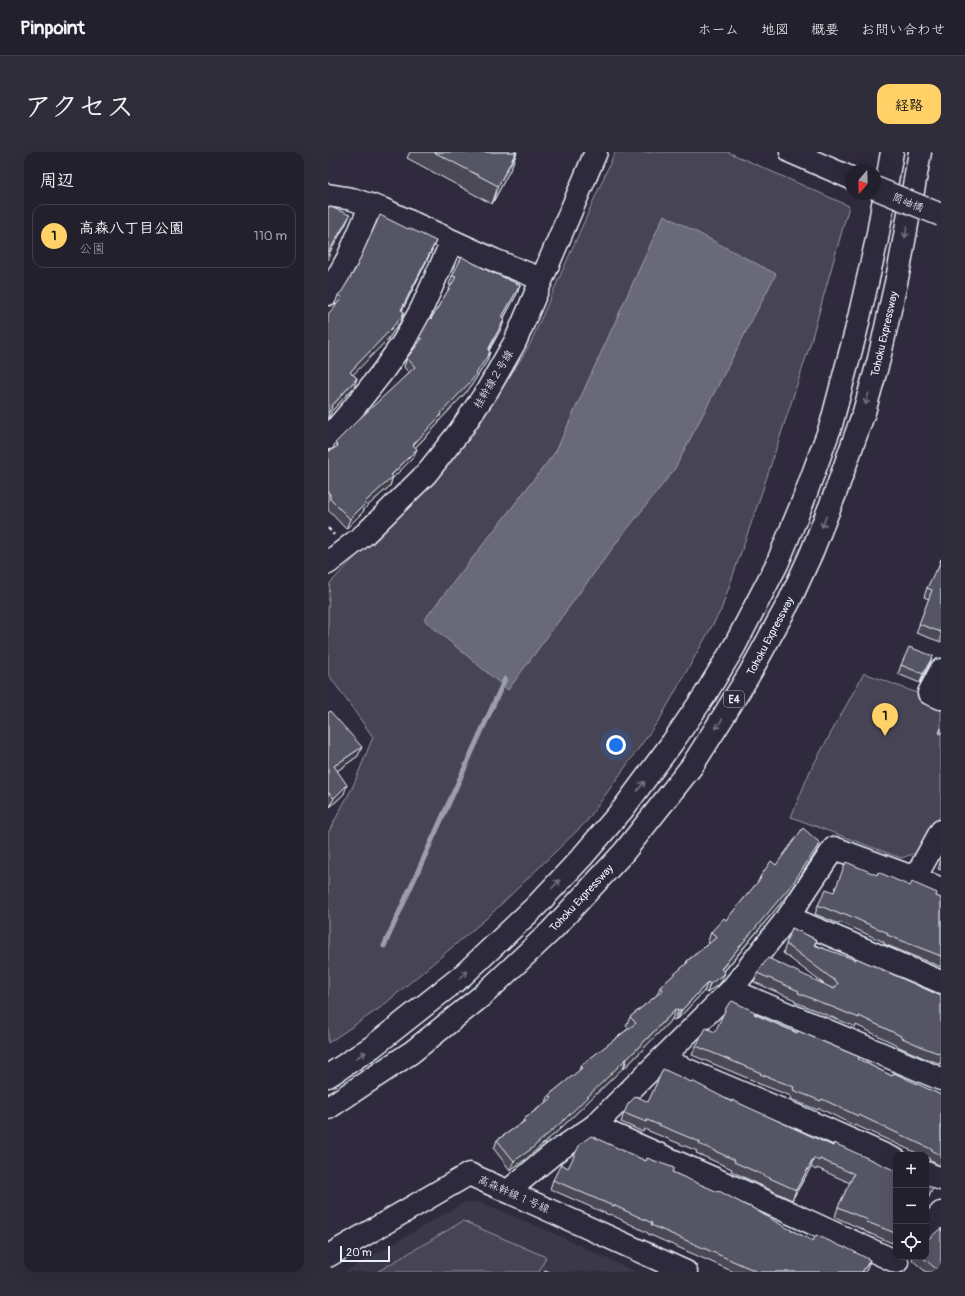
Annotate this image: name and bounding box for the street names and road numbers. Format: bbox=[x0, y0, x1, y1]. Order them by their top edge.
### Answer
street label: 筒岫橋 bbox=[890, 190, 926, 215]
street label: Tohoku Expressway bbox=[868, 290, 901, 378]
street label: 桂幹線２号線 bbox=[471, 348, 516, 411]
street label: Tohoku Expressway bbox=[744, 594, 797, 678]
road number: E4 bbox=[724, 691, 744, 707]
street label: Tohoku Expressway bbox=[547, 862, 616, 935]
street label: 高森幹線１号線 bbox=[476, 1173, 552, 1216]

